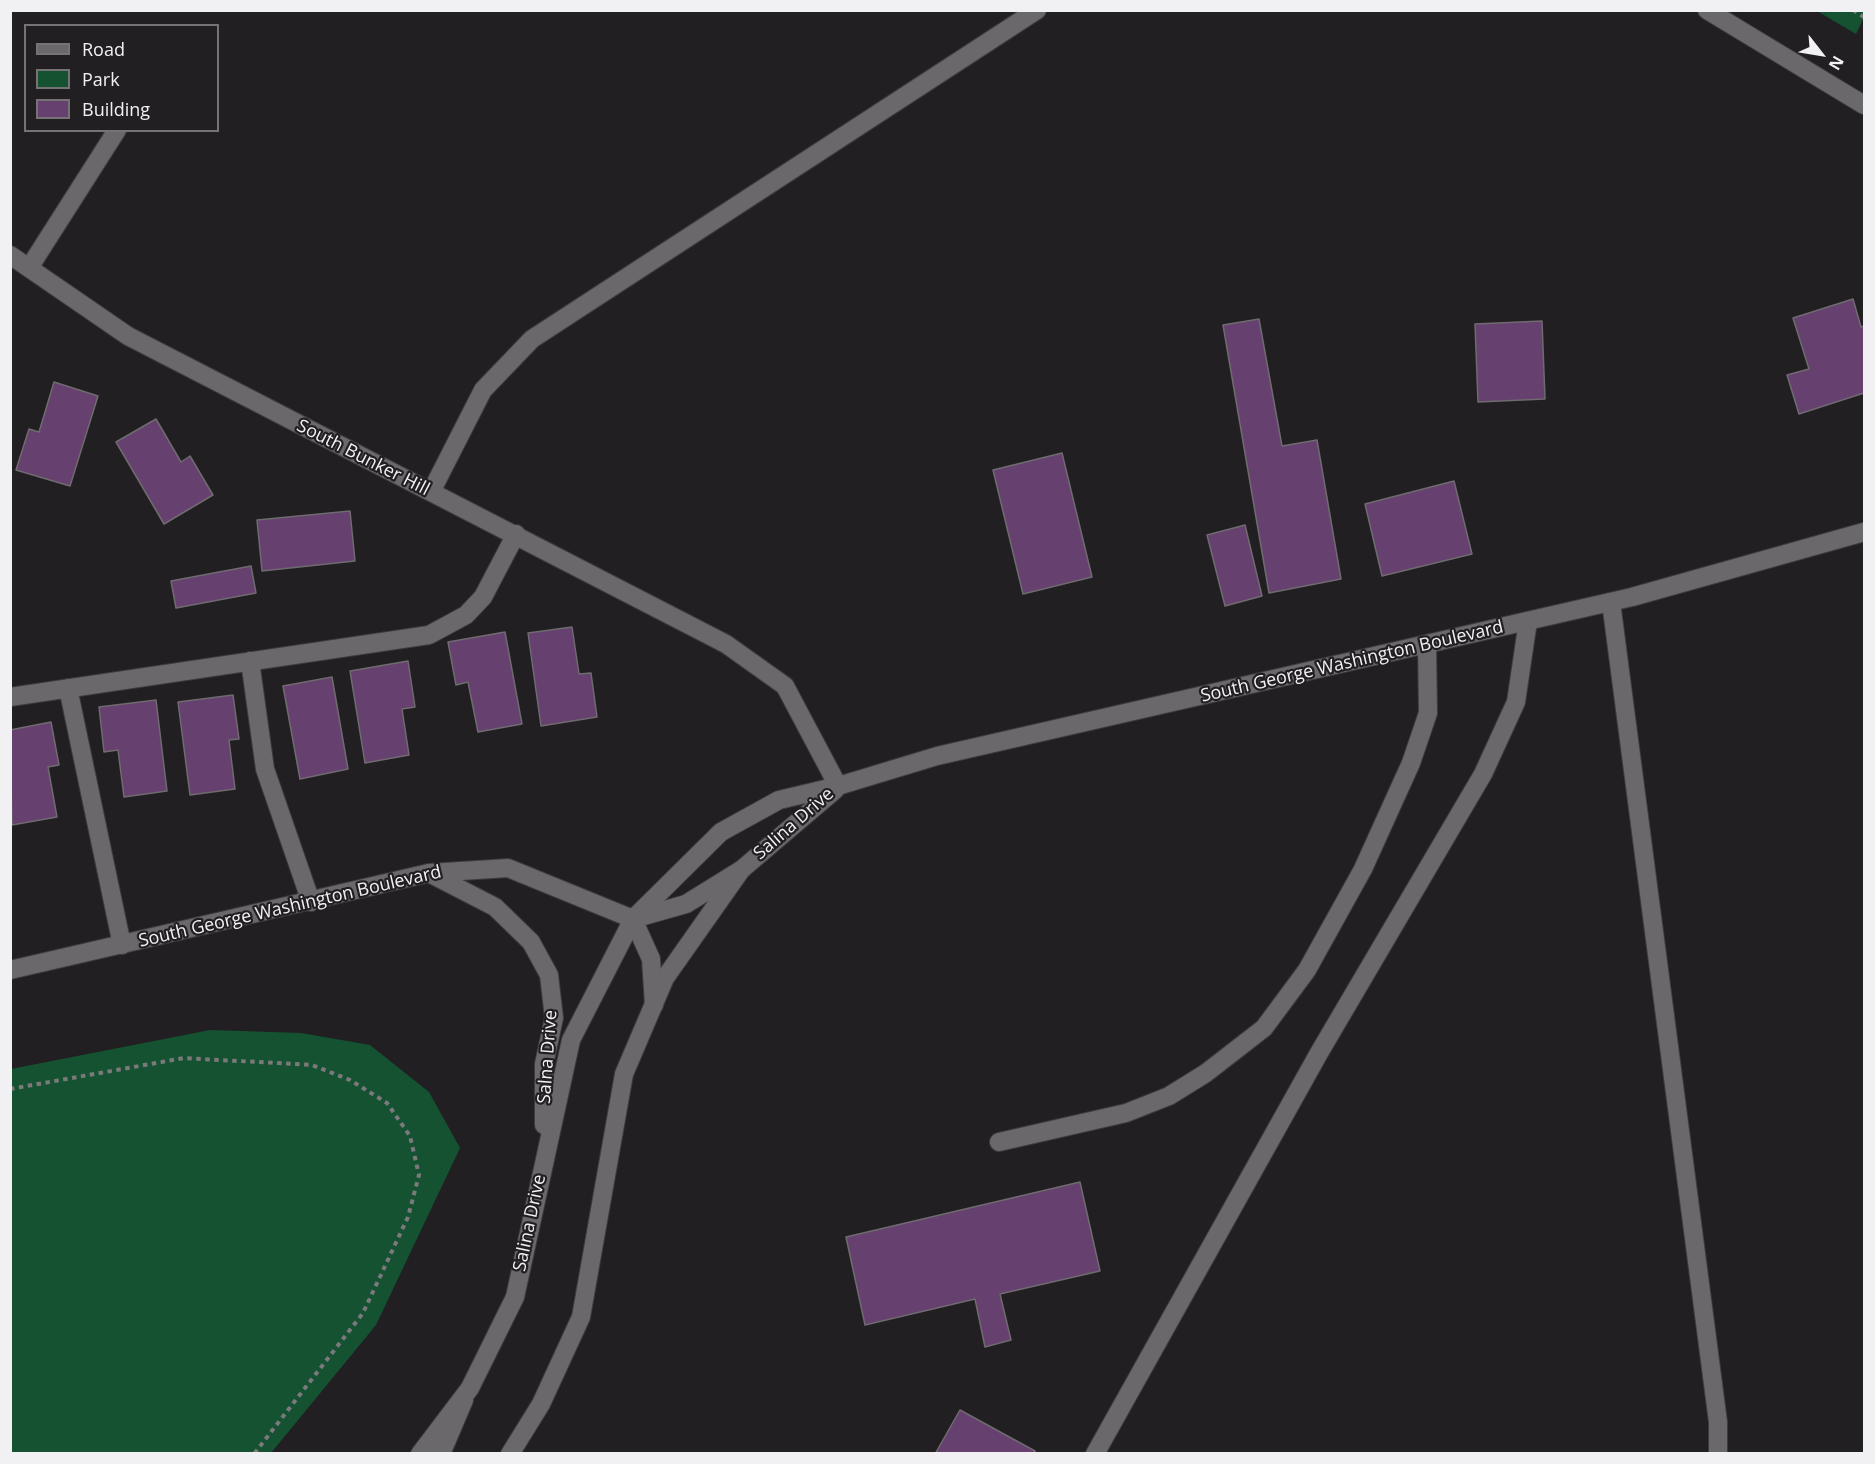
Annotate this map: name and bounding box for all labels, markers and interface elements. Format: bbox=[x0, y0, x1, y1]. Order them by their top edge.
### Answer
legend bbox=[24, 24, 219, 132]
north arrow bbox=[1791, 24, 1851, 84]
text: Road bbox=[82, 37, 125, 61]
text: N bbox=[1824, 52, 1849, 75]
text: Park bbox=[82, 67, 120, 91]
text: Building bbox=[82, 97, 150, 121]
street label: South Bunker Hill bbox=[293, 415, 433, 501]
street label: South George Washington Boulevard bbox=[1199, 617, 1505, 707]
street label: Salina Drive bbox=[750, 783, 838, 865]
street label: South George Washington Boulevard bbox=[137, 862, 443, 952]
street label: Salna Drive bbox=[534, 1009, 562, 1105]
street label: Salina Drive bbox=[509, 1172, 551, 1274]

